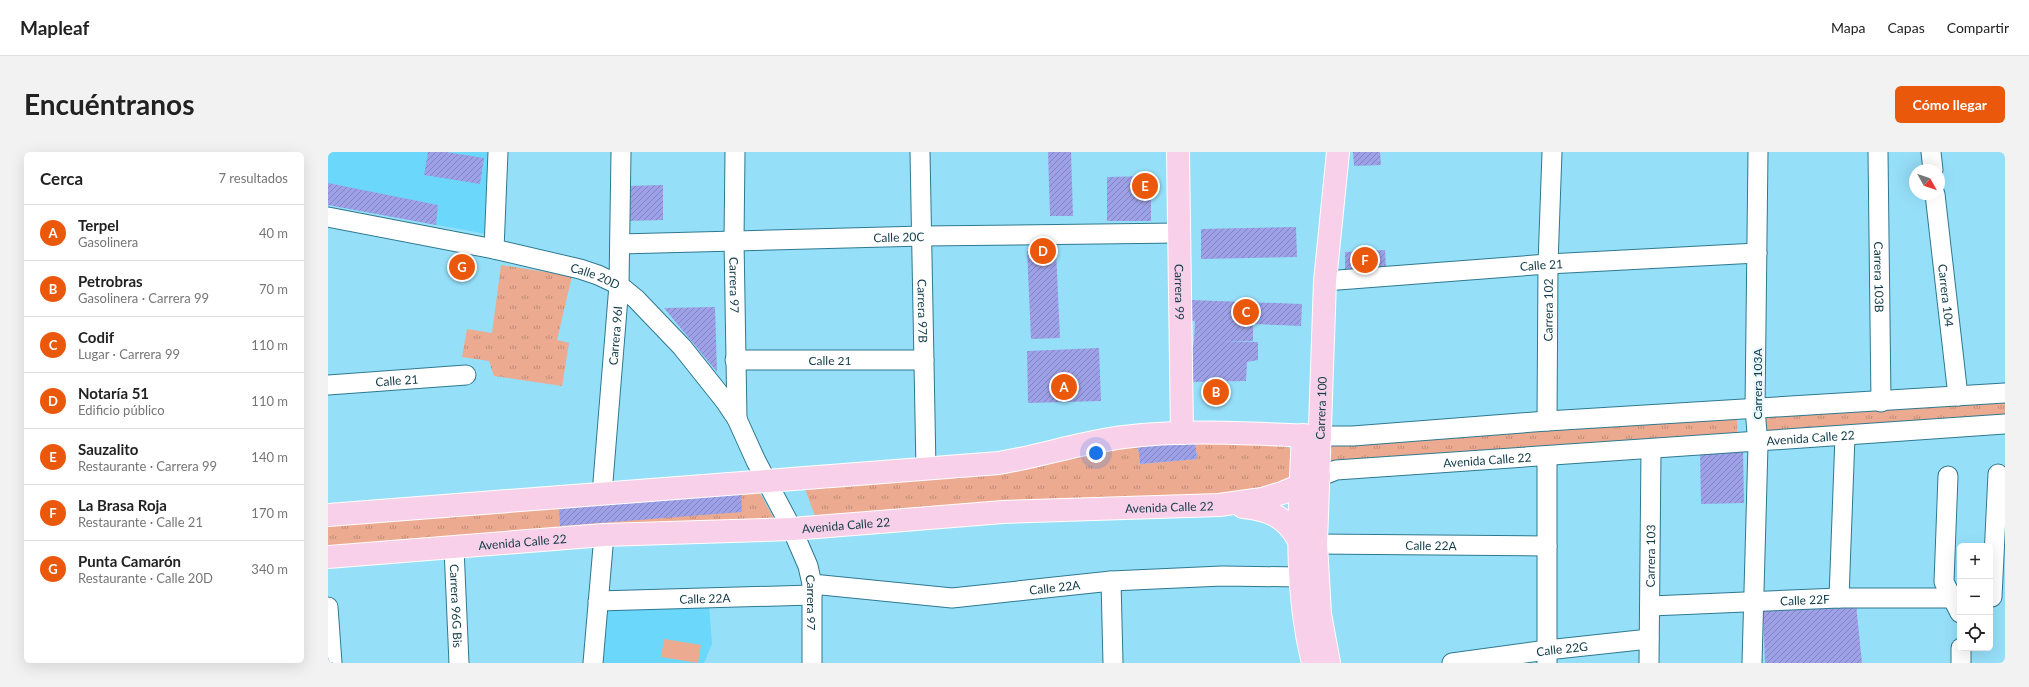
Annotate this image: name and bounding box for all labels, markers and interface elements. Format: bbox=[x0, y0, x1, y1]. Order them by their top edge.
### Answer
text: Mapleaf bbox=[20, 16, 89, 39]
text: Mapa bbox=[1831, 19, 1866, 36]
text: Capas bbox=[1888, 19, 1925, 36]
text: Compartir bbox=[1947, 19, 2009, 36]
button: Cómo llegar bbox=[1895, 86, 2005, 123]
text: Encuéntranos bbox=[24, 87, 195, 121]
north arrow bbox=[1909, 164, 1945, 200]
text: Cerca bbox=[40, 168, 83, 189]
text: 7 resultados bbox=[218, 170, 288, 186]
pin: E bbox=[1132, 171, 1158, 201]
text: Terpel bbox=[78, 216, 119, 234]
text: A bbox=[48, 225, 58, 241]
text: 40 m bbox=[259, 225, 288, 241]
street label: Calle 20C bbox=[873, 228, 925, 245]
text: Gasolinera bbox=[78, 234, 138, 250]
pin: D bbox=[1030, 236, 1056, 266]
street label: Carrera 103B bbox=[1872, 241, 1887, 313]
pin: F bbox=[1352, 245, 1378, 275]
pin: G bbox=[449, 252, 475, 282]
street label: Calle 21 bbox=[1519, 256, 1563, 274]
street label: Carrera 97 bbox=[727, 257, 743, 313]
street label: Calle 20D bbox=[569, 260, 623, 292]
street label: Carrera 104 bbox=[1936, 263, 1958, 328]
street label: Carrera 99 bbox=[1172, 264, 1188, 320]
text: Petrobras bbox=[78, 272, 143, 290]
street label: Carrera 102 bbox=[1540, 278, 1555, 342]
street label: Carrera 97B bbox=[915, 279, 931, 343]
text: B bbox=[49, 281, 57, 297]
text: 70 m bbox=[259, 281, 288, 297]
text: Gasolinera · Carrera 99 bbox=[78, 290, 209, 306]
pin: C bbox=[1233, 297, 1259, 327]
street label: Carrera 96I bbox=[605, 305, 625, 366]
text: Codif bbox=[78, 328, 114, 346]
text: C bbox=[49, 337, 57, 353]
text: 110 m bbox=[251, 337, 288, 353]
text: Lugar · Carrera 99 bbox=[78, 346, 180, 362]
street label: Carrera 103A bbox=[1750, 348, 1765, 420]
street label: Calle 21 bbox=[808, 353, 852, 368]
street label: Calle 21 bbox=[375, 371, 419, 389]
pin: A bbox=[1051, 372, 1077, 402]
street label: Carrera 100 bbox=[1312, 376, 1329, 440]
pin: B bbox=[1203, 377, 1229, 407]
text: Notaría 51 bbox=[78, 384, 149, 402]
text: D bbox=[48, 393, 58, 409]
text: 110 m bbox=[251, 393, 288, 409]
text: Edificio público bbox=[78, 402, 165, 418]
street label: Avenida Calle 22 bbox=[1766, 427, 1855, 448]
text: Sauzalito bbox=[78, 440, 138, 458]
your location bbox=[1086, 443, 1106, 463]
text: E bbox=[49, 449, 57, 465]
text: 140 m bbox=[251, 449, 288, 465]
street label: Avenida Calle 22 bbox=[1443, 449, 1532, 470]
text: Restaurante · Carrera 99 bbox=[78, 458, 217, 474]
text: La Brasa Roja bbox=[78, 496, 167, 514]
street label: Avenida Calle 22 bbox=[1125, 498, 1214, 516]
text: F bbox=[49, 505, 57, 521]
text: 170 m bbox=[251, 505, 288, 521]
text: Restaurante · Calle 21 bbox=[78, 514, 203, 530]
street label: Avenida Calle 22 bbox=[801, 514, 891, 536]
street label: Carrera 103 bbox=[1642, 524, 1658, 588]
street label: Avenida Calle 22 bbox=[478, 531, 567, 552]
street label: Calle 22A bbox=[1405, 537, 1458, 553]
map controls bbox=[1957, 543, 1993, 651]
button: + bbox=[1957, 543, 1993, 579]
text: Punta Camarón bbox=[78, 552, 181, 570]
text: G bbox=[48, 561, 58, 577]
text: 340 m bbox=[251, 561, 288, 577]
street label: Carrera 96G Bis bbox=[447, 564, 466, 648]
text: Restaurante · Calle 20D bbox=[78, 570, 213, 586]
street label: Carrera 97 bbox=[803, 573, 820, 631]
street label: Calle 22A bbox=[1028, 577, 1082, 597]
button: − bbox=[1957, 579, 1993, 615]
street label: Calle 22A bbox=[679, 590, 732, 606]
street label: Calle 22F bbox=[1780, 591, 1830, 608]
button: locate bbox=[1957, 615, 1993, 651]
street label: Calle 22G bbox=[1535, 638, 1589, 659]

